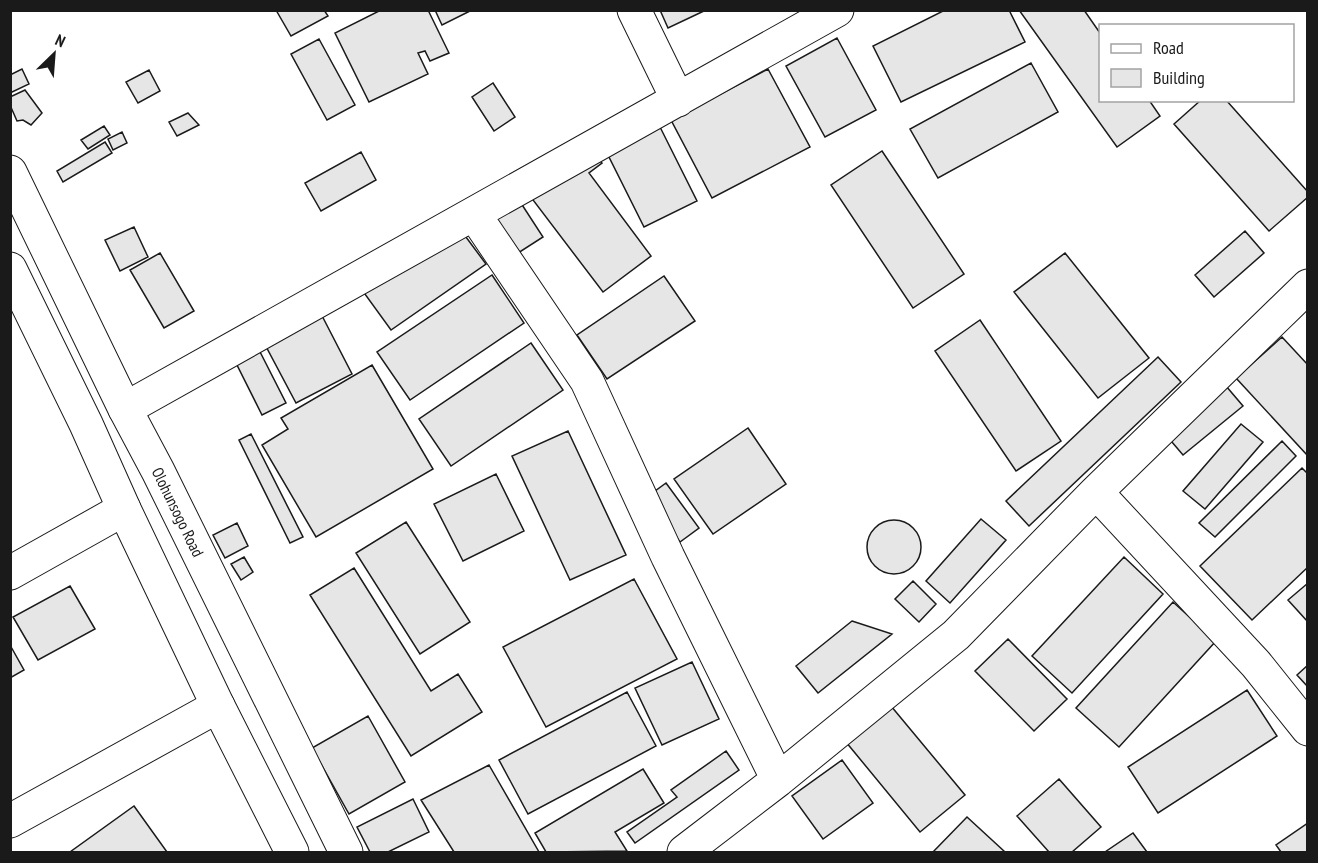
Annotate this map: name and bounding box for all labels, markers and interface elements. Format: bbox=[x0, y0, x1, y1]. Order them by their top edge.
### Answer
north arrow bbox=[24, 24, 84, 84]
legend bbox=[1099, 24, 1294, 102]
text: N bbox=[52, 30, 68, 51]
text: Road bbox=[1153, 36, 1184, 59]
text: Building bbox=[1153, 66, 1205, 89]
street label: Olohunsogo Road bbox=[148, 464, 208, 560]

